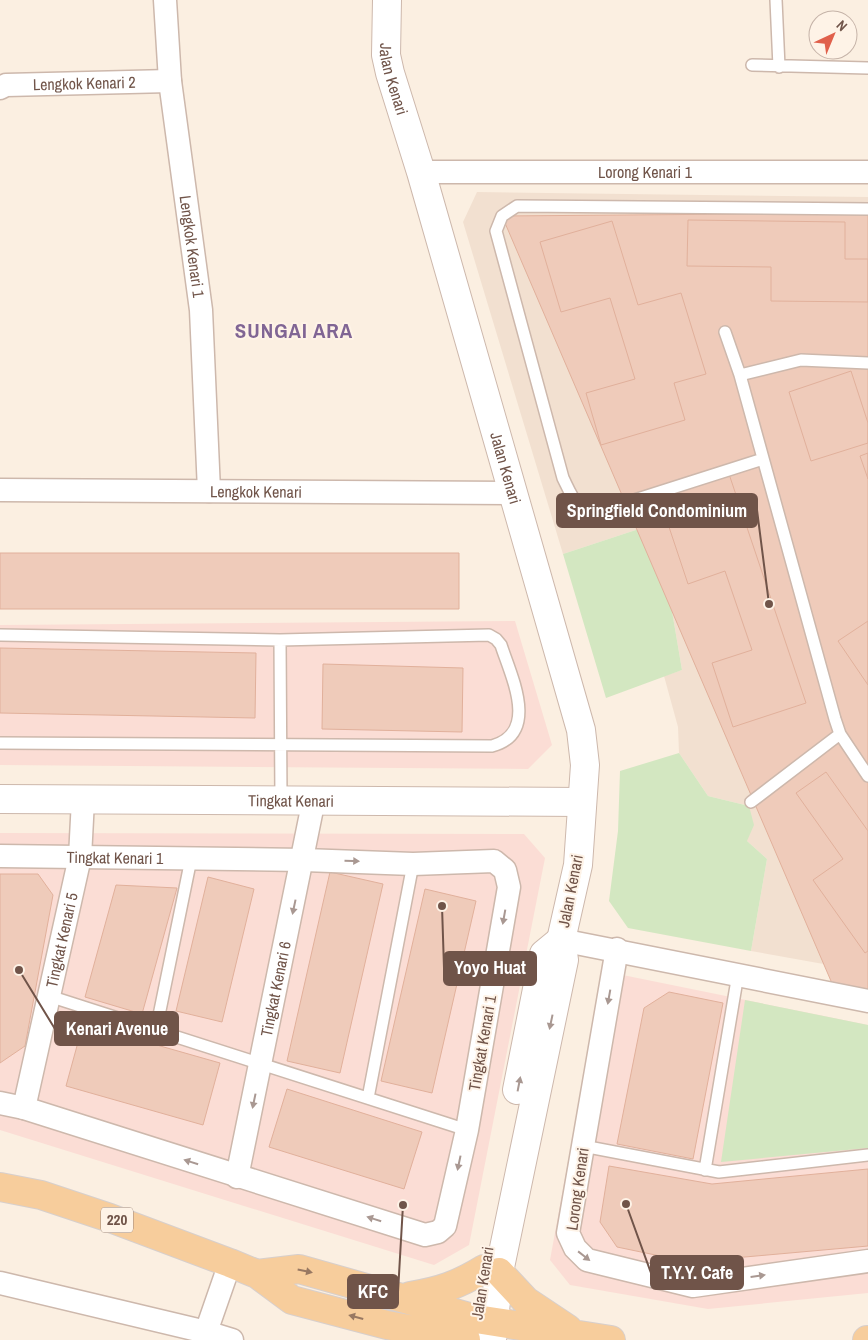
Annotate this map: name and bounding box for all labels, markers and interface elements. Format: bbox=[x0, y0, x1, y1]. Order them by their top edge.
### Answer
north arrow bbox=[808, 10, 858, 60]
text: N bbox=[833, 16, 851, 35]
street label: Jalan Kenari bbox=[375, 43, 413, 118]
street label: Lengkok Kenari 2 bbox=[33, 71, 136, 95]
street label: Lorong Kenari 1 bbox=[598, 161, 693, 183]
street label: Lengkok Kenari 1 bbox=[175, 194, 210, 299]
district label: SUNGAI ARA bbox=[235, 316, 353, 345]
street label: Jalan Kenari bbox=[485, 429, 527, 506]
street label: Lengkok Kenari bbox=[210, 480, 302, 503]
callout: Springfield Condominium bbox=[557, 494, 757, 527]
text: Springfield Condominium bbox=[567, 498, 747, 523]
street label: Tingkat Kenari bbox=[248, 789, 334, 812]
street label: Tingkat Kenari 1 bbox=[66, 846, 164, 869]
street label: Jalan Kenari bbox=[552, 853, 588, 929]
one-way arrow bbox=[345, 858, 361, 866]
street label: Tingkat Kenari 5 bbox=[40, 890, 83, 990]
one-way arrow bbox=[289, 900, 297, 916]
one-way arrow bbox=[500, 910, 508, 926]
street label: Tingkat Kenari 6 bbox=[255, 939, 296, 1038]
callout: Yoyo Huat bbox=[444, 952, 536, 985]
text: Yoyo Huat bbox=[454, 955, 526, 980]
one-way arrow bbox=[605, 990, 613, 1006]
street label: Tingkat Kenari 1 bbox=[463, 993, 501, 1093]
callout: Kenari Avenue bbox=[55, 1012, 178, 1045]
one-way arrow bbox=[547, 1014, 555, 1029]
text: Kenari Avenue bbox=[66, 1016, 168, 1041]
one-way arrow bbox=[515, 1075, 523, 1091]
one-way arrow bbox=[249, 1093, 257, 1109]
street label: Lorong Kenari bbox=[560, 1146, 594, 1232]
one-way arrow bbox=[455, 1156, 463, 1171]
one-way arrow bbox=[183, 1158, 198, 1166]
road number: 220 bbox=[101, 1208, 133, 1232]
one-way arrow bbox=[366, 1215, 381, 1223]
street label: Jalan Kenari bbox=[465, 1245, 499, 1321]
one-way arrow bbox=[577, 1250, 590, 1261]
callout: T.Y.Y. Cafe bbox=[651, 1256, 743, 1289]
text: T.Y.Y. Cafe bbox=[661, 1260, 733, 1285]
one-way arrow bbox=[297, 1267, 312, 1275]
one-way arrow bbox=[750, 1272, 766, 1280]
callout: KFC bbox=[348, 1275, 398, 1308]
text: KFC bbox=[358, 1279, 389, 1304]
one-way arrow bbox=[348, 1313, 363, 1321]

